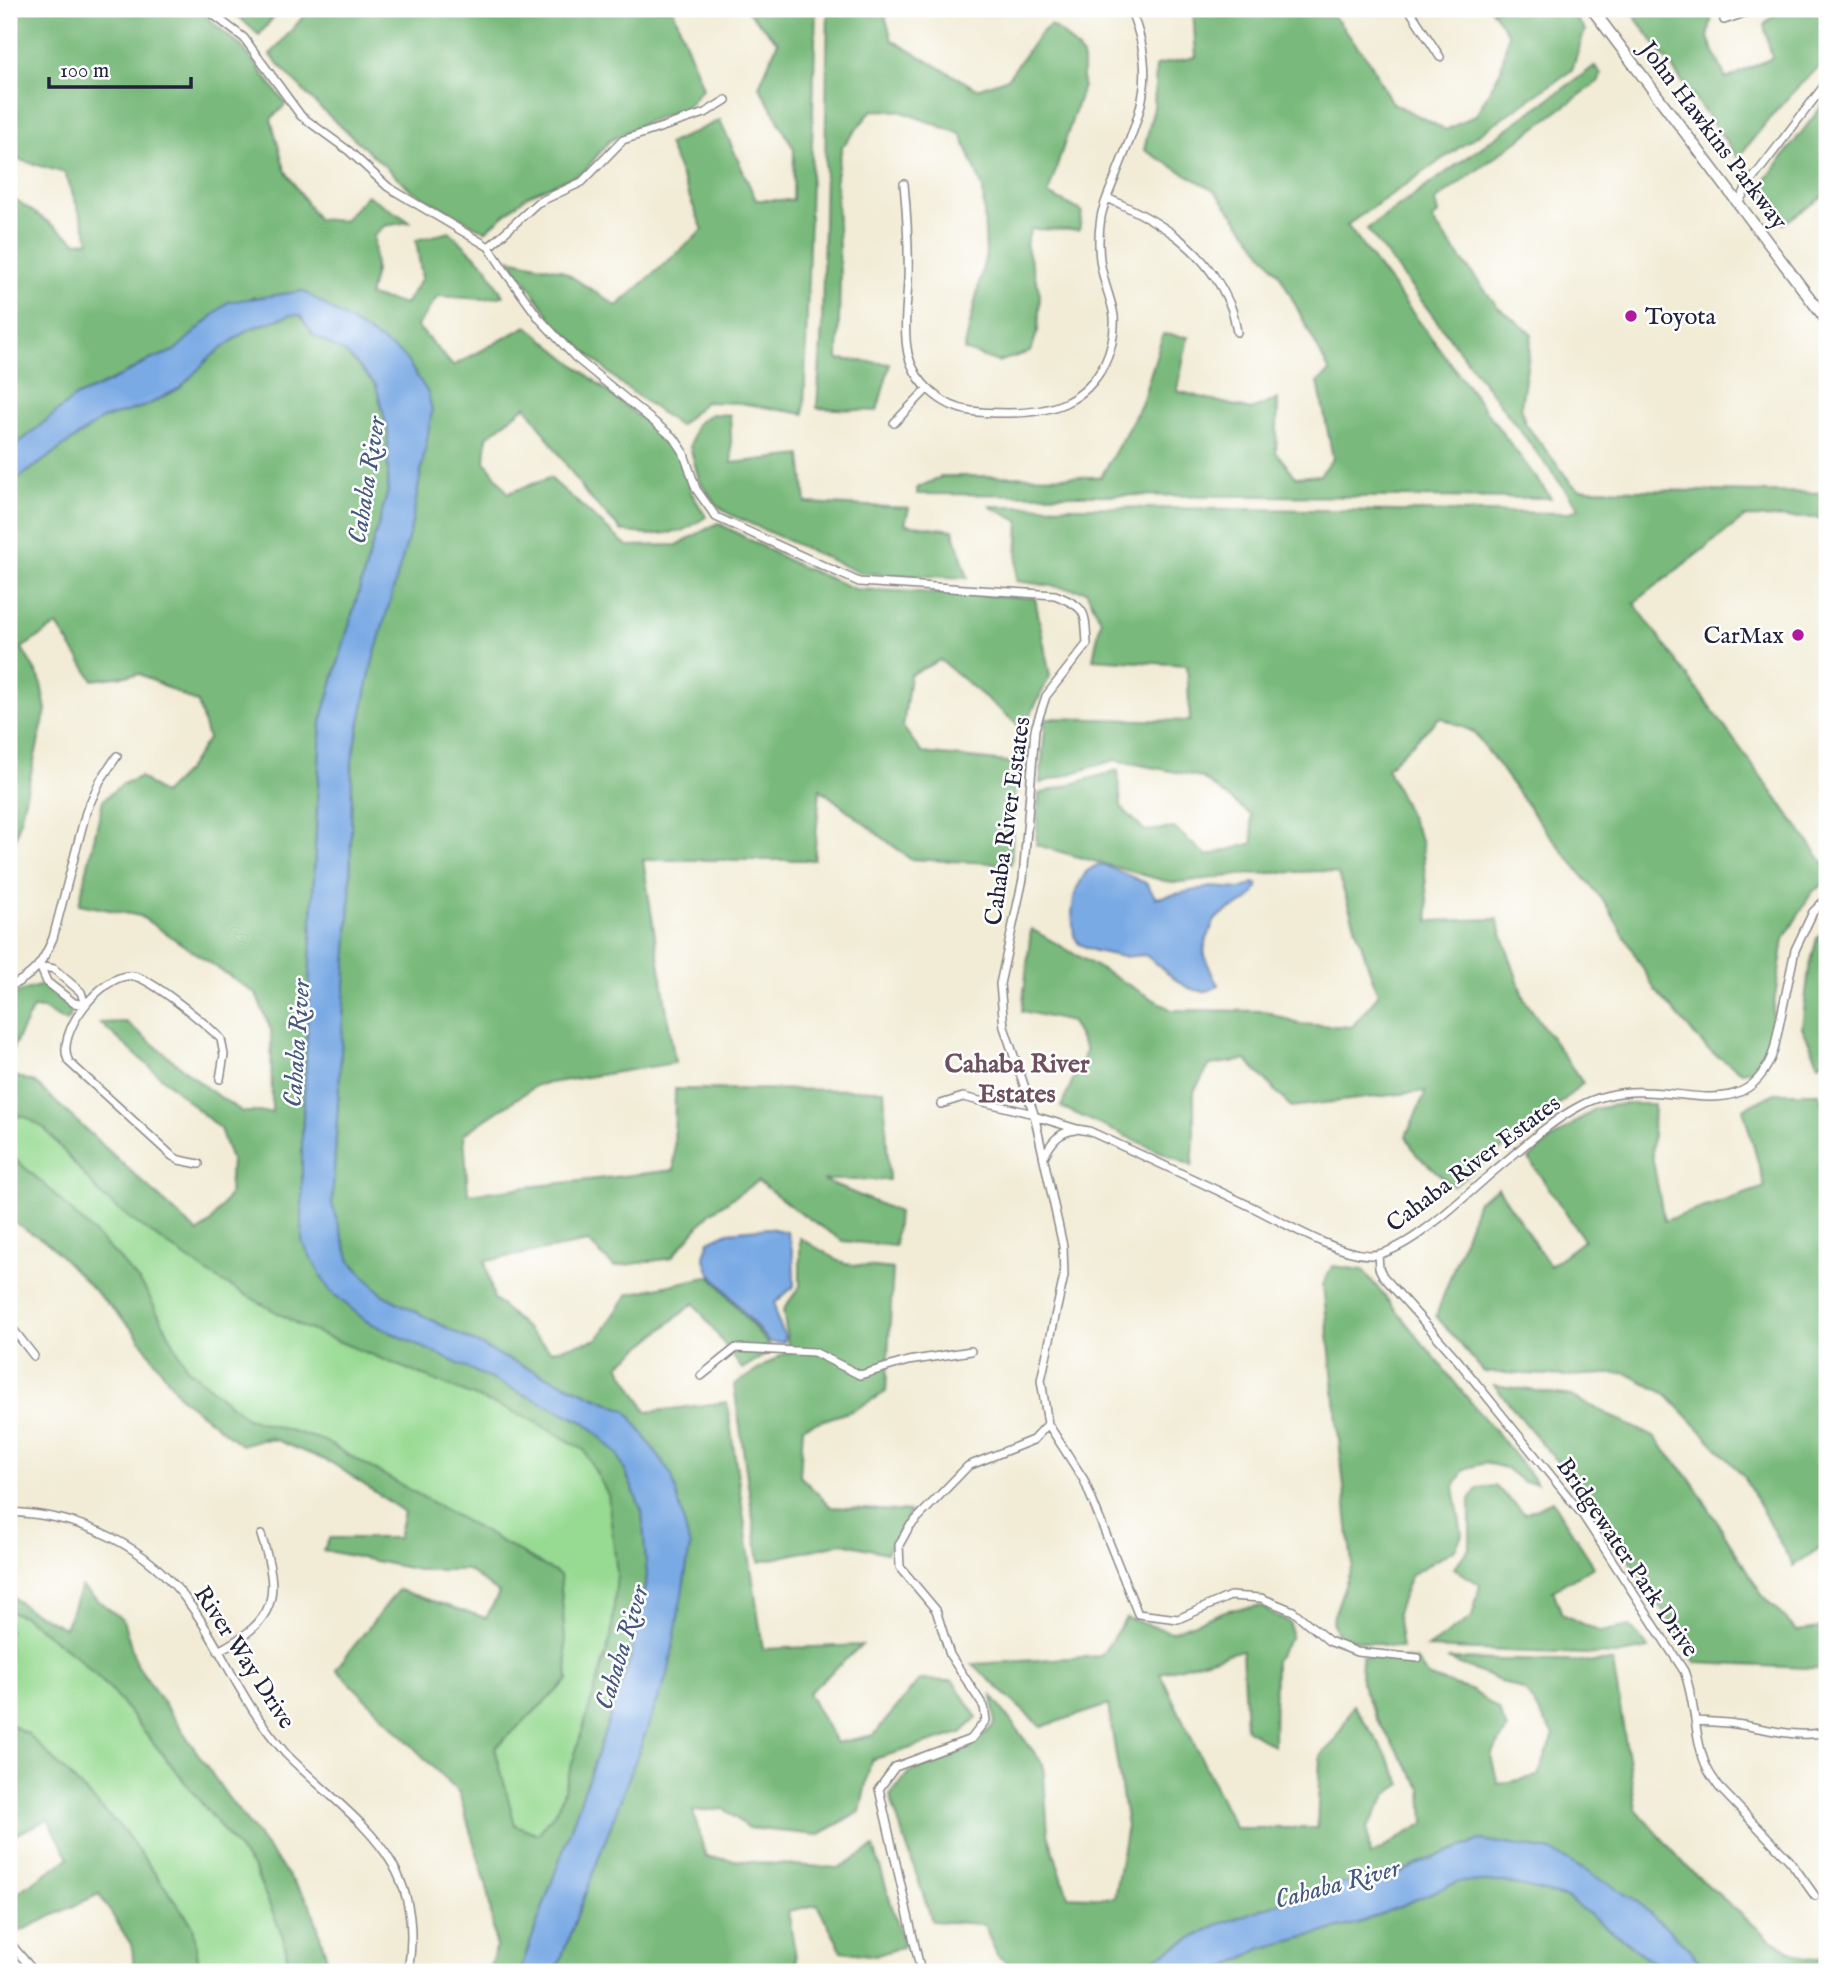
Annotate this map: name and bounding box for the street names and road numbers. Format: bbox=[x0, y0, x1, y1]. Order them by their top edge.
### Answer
street label: John Hawkins Parkway bbox=[1630, 33, 1794, 236]
street label: Cahaba River Estates bbox=[978, 715, 1038, 928]
street label: Cahaba River Estates bbox=[1381, 1088, 1567, 1240]
street label: Bridgewater Park Drive bbox=[1548, 1452, 1705, 1664]
street label: River Way Drive bbox=[186, 1580, 302, 1735]

